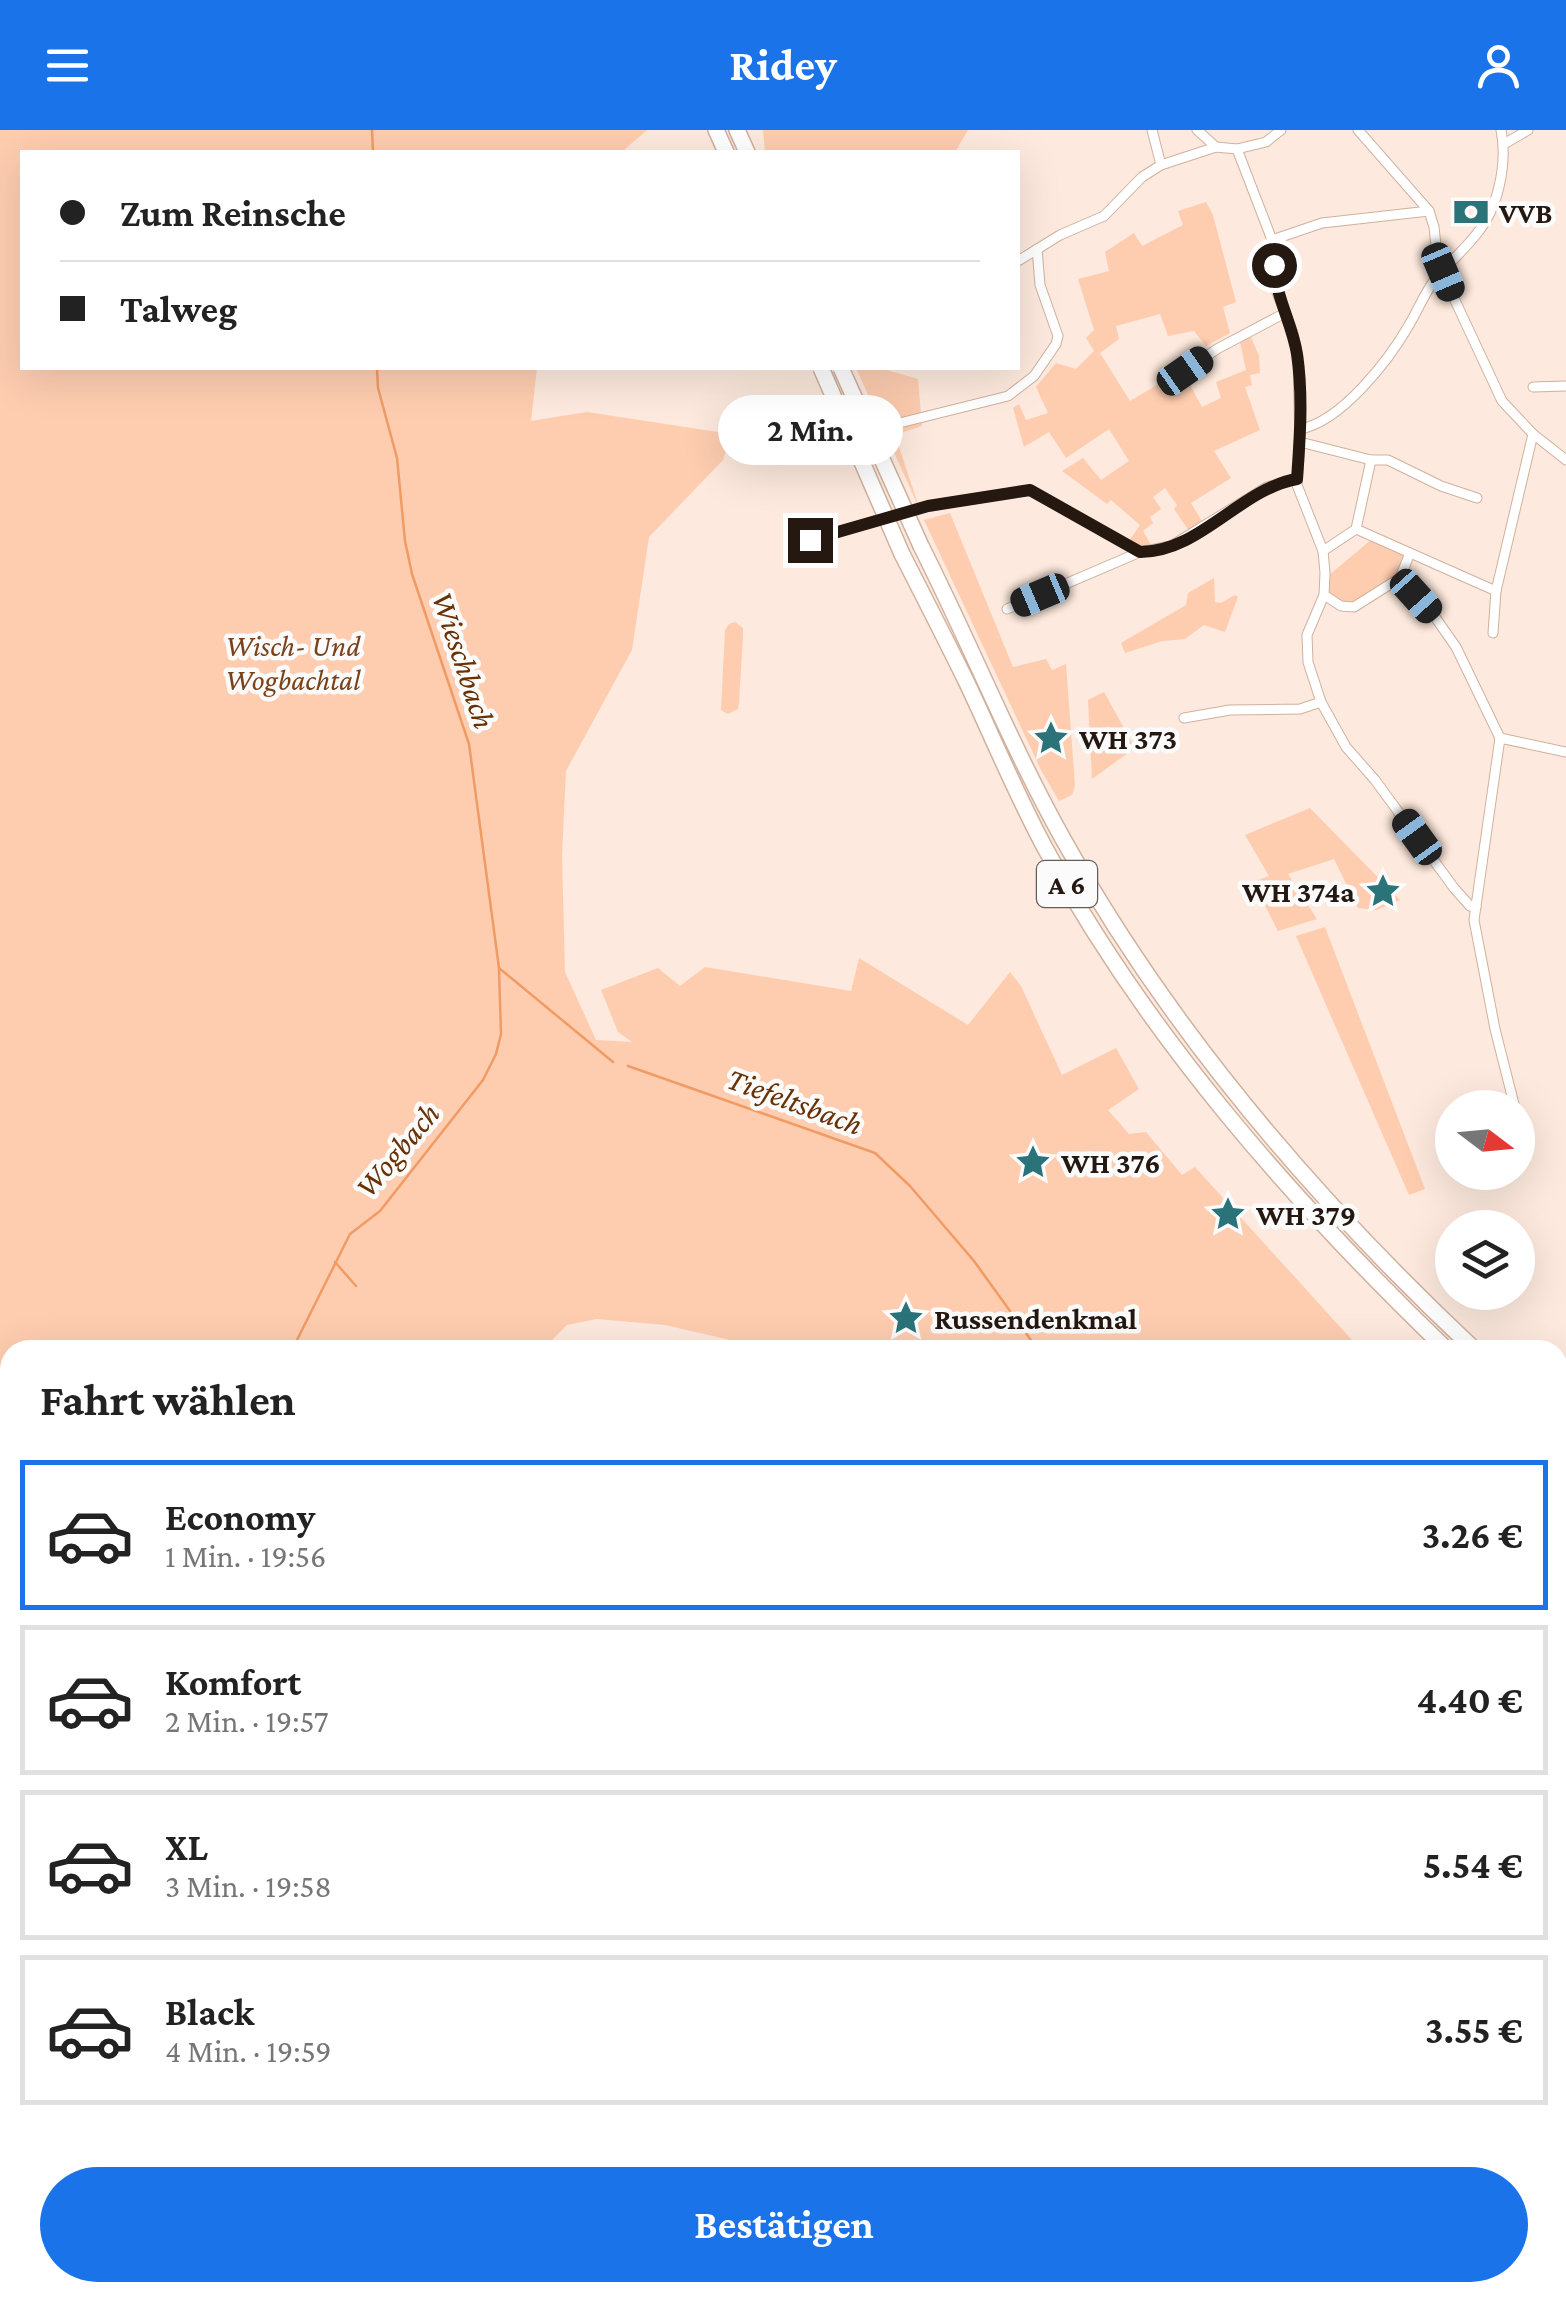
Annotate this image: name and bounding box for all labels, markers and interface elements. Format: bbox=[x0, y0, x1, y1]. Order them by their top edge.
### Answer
icon: menu bbox=[40, 38, 95, 93]
icon: person bbox=[1471, 38, 1526, 93]
text: Ridey bbox=[729, 40, 837, 90]
text: Zum Reinsche bbox=[120, 192, 346, 234]
bank icon: VVB bbox=[1452, 193, 1490, 231]
place label: VVB bbox=[1498, 196, 1553, 229]
car bbox=[1417, 239, 1469, 305]
route start bbox=[1252, 243, 1297, 288]
text: Talweg bbox=[120, 288, 237, 330]
car bbox=[1152, 342, 1218, 400]
callout: 2 Min. bbox=[718, 395, 902, 465]
text: 2 Min. bbox=[767, 412, 854, 448]
route end bbox=[788, 518, 833, 563]
car bbox=[1385, 564, 1447, 628]
car bbox=[1007, 569, 1073, 621]
water label: Wieschbach bbox=[425, 587, 503, 733]
park label: Wisch- Und Wogbachtal bbox=[225, 629, 361, 697]
place icon: WH 373 bbox=[1032, 719, 1070, 757]
place label: WH 373 bbox=[1078, 722, 1177, 755]
car bbox=[1387, 804, 1447, 870]
road number: A 6 bbox=[1037, 861, 1097, 907]
place icon: WH 374a bbox=[1364, 872, 1402, 910]
place label: WH 374a bbox=[1241, 875, 1355, 908]
water label: Tiefeltsbach bbox=[723, 1060, 867, 1142]
north arrow bbox=[1435, 1090, 1535, 1190]
map controls bbox=[1435, 1090, 1535, 1310]
water label: Wogbach bbox=[347, 1096, 447, 1204]
place icon: WH 376 bbox=[1014, 1143, 1052, 1181]
place label: WH 376 bbox=[1060, 1146, 1161, 1179]
place icon: WH 379 bbox=[1209, 1195, 1247, 1233]
place label: WH 379 bbox=[1255, 1198, 1356, 1231]
button: layers bbox=[1435, 1210, 1535, 1310]
place icon: Russendenkmal bbox=[887, 1299, 925, 1337]
place label: Russendenkmal bbox=[934, 1302, 1137, 1335]
text: Fahrt wählen bbox=[40, 1375, 296, 1425]
icon: car bbox=[45, 1490, 135, 1580]
text: Economy bbox=[165, 1496, 315, 1538]
text: 3.26 € bbox=[1422, 1514, 1523, 1556]
text: 1 Min. · 19:56 bbox=[165, 1538, 326, 1574]
icon: car bbox=[45, 1655, 135, 1745]
text: Komfort bbox=[165, 1661, 301, 1703]
text: 4.40 € bbox=[1417, 1679, 1523, 1721]
text: 2 Min. · 19:57 bbox=[165, 1703, 328, 1739]
icon: car bbox=[45, 1820, 135, 1910]
text: XL bbox=[165, 1826, 208, 1868]
text: 5.54 € bbox=[1423, 1844, 1523, 1886]
text: 3 Min. · 19:58 bbox=[165, 1868, 332, 1904]
icon: car bbox=[45, 1985, 135, 2075]
text: Black bbox=[165, 1991, 254, 2033]
text: 3.55 € bbox=[1425, 2009, 1523, 2051]
text: 4 Min. · 19:59 bbox=[165, 2033, 332, 2069]
button: Bestätigen bbox=[40, 2167, 1528, 2282]

